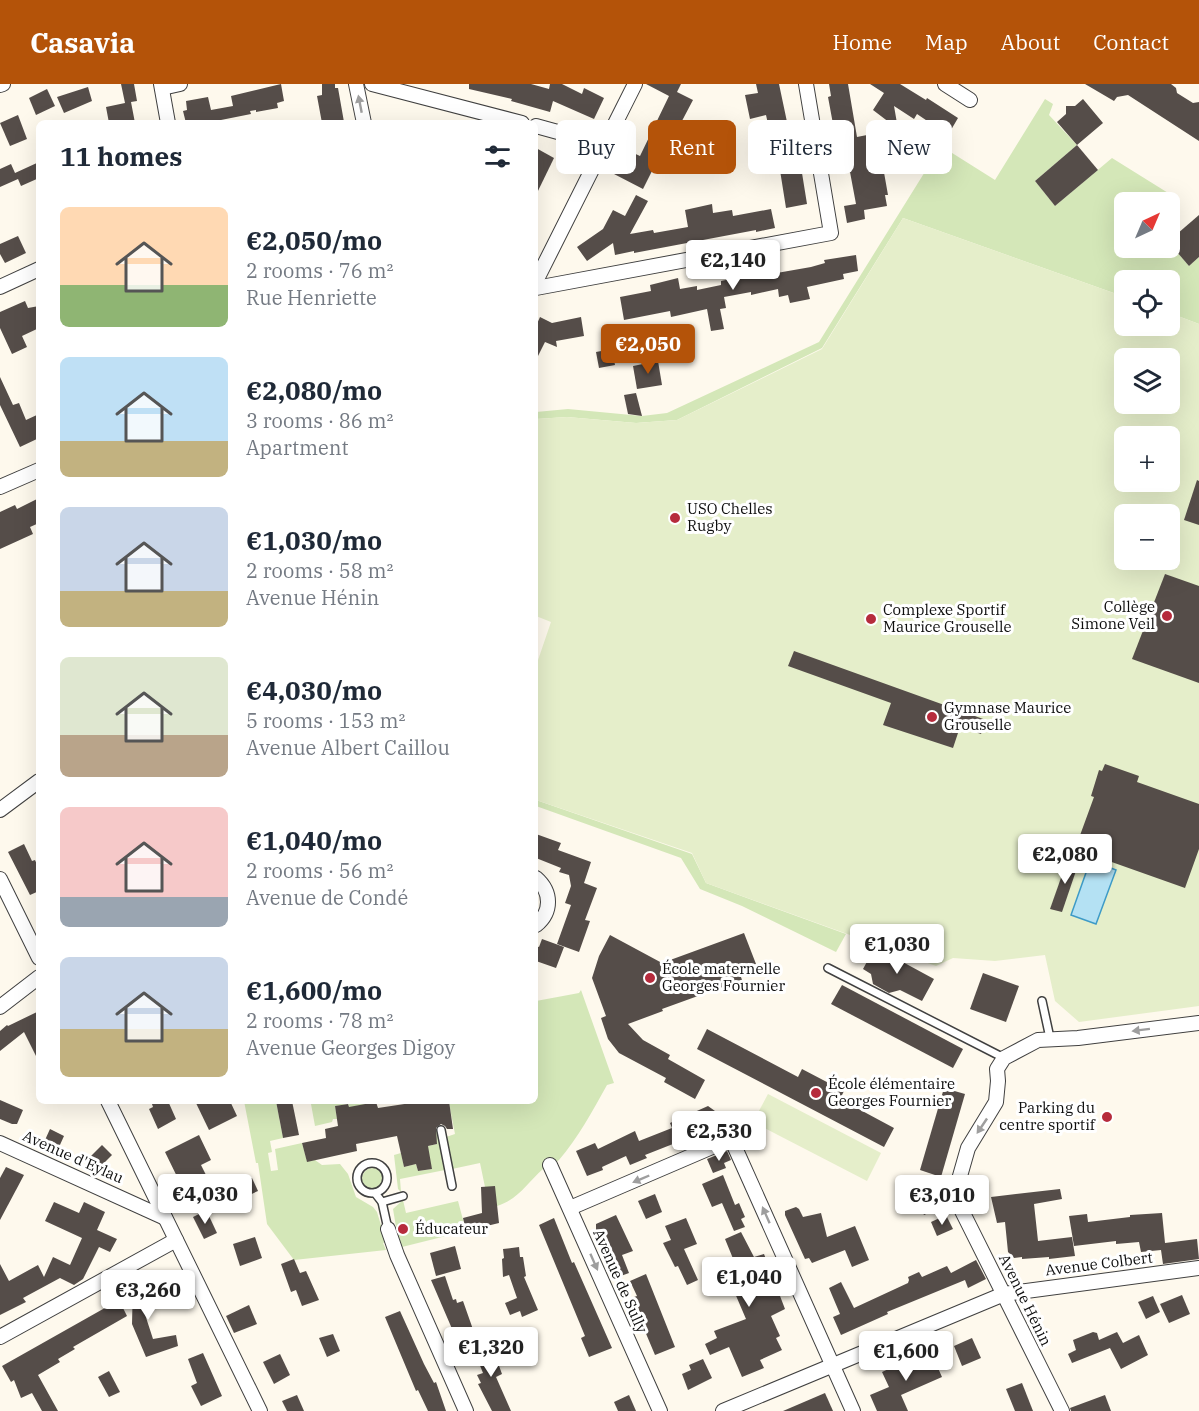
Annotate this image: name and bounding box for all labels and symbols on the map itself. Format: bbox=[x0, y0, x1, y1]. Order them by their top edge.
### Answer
one-way arrow bbox=[355, 94, 364, 113]
north arrow bbox=[1114, 192, 1180, 258]
pin: €2,140 bbox=[684, 240, 782, 291]
pin: €2,050 bbox=[599, 324, 697, 375]
place label: USO Chelles Rugby bbox=[687, 499, 773, 535]
marker: USO Chelles Rugby bbox=[668, 511, 682, 525]
place label: Collège Simone Veil bbox=[1071, 597, 1155, 633]
place label: Complexe Sportif Maurice Grouselle bbox=[883, 600, 1012, 636]
marker: Collège Simone Veil bbox=[1160, 609, 1174, 623]
marker: Complexe Sportif Maurice Grouselle bbox=[864, 612, 878, 626]
place label: Gymnase Maurice Grouselle bbox=[944, 698, 1071, 734]
marker: Gymnase Maurice Grouselle bbox=[925, 710, 939, 724]
pin: €2,080 bbox=[1016, 834, 1114, 885]
pin: €1,030 bbox=[848, 924, 946, 975]
place label: École maternelle Georges Fournier bbox=[662, 959, 785, 995]
marker: École maternelle Georges Fournier bbox=[643, 971, 657, 985]
one-way arrow bbox=[1131, 1025, 1150, 1035]
place label: École élémentaire Georges Fournier bbox=[828, 1074, 955, 1110]
marker: École élémentaire Georges Fournier bbox=[809, 1086, 823, 1100]
place label: Parking du centre sportif bbox=[999, 1098, 1096, 1134]
marker: Parking du centre sportif bbox=[1100, 1110, 1114, 1124]
pin: €2,530 bbox=[670, 1111, 768, 1162]
one-way arrow bbox=[976, 1117, 988, 1133]
street label: Avenue d'Eylau bbox=[20, 1126, 127, 1187]
pin: €4,030 bbox=[156, 1174, 254, 1225]
one-way arrow bbox=[631, 1174, 649, 1184]
pin: €3,010 bbox=[893, 1175, 991, 1226]
one-way arrow bbox=[761, 1206, 771, 1224]
place label: Éducateur bbox=[415, 1219, 488, 1238]
marker: Éducateur bbox=[396, 1222, 410, 1236]
street label: Avenue de Sully bbox=[589, 1226, 652, 1336]
street label: Avenue Colbert bbox=[1044, 1247, 1154, 1280]
street label: Avenue Hénin bbox=[995, 1251, 1056, 1349]
one-way arrow bbox=[589, 1253, 599, 1271]
pin: €1,040 bbox=[700, 1257, 798, 1308]
pin: €3,260 bbox=[99, 1270, 197, 1321]
pin: €1,320 bbox=[442, 1327, 540, 1378]
pin: €1,600 bbox=[857, 1331, 955, 1382]

